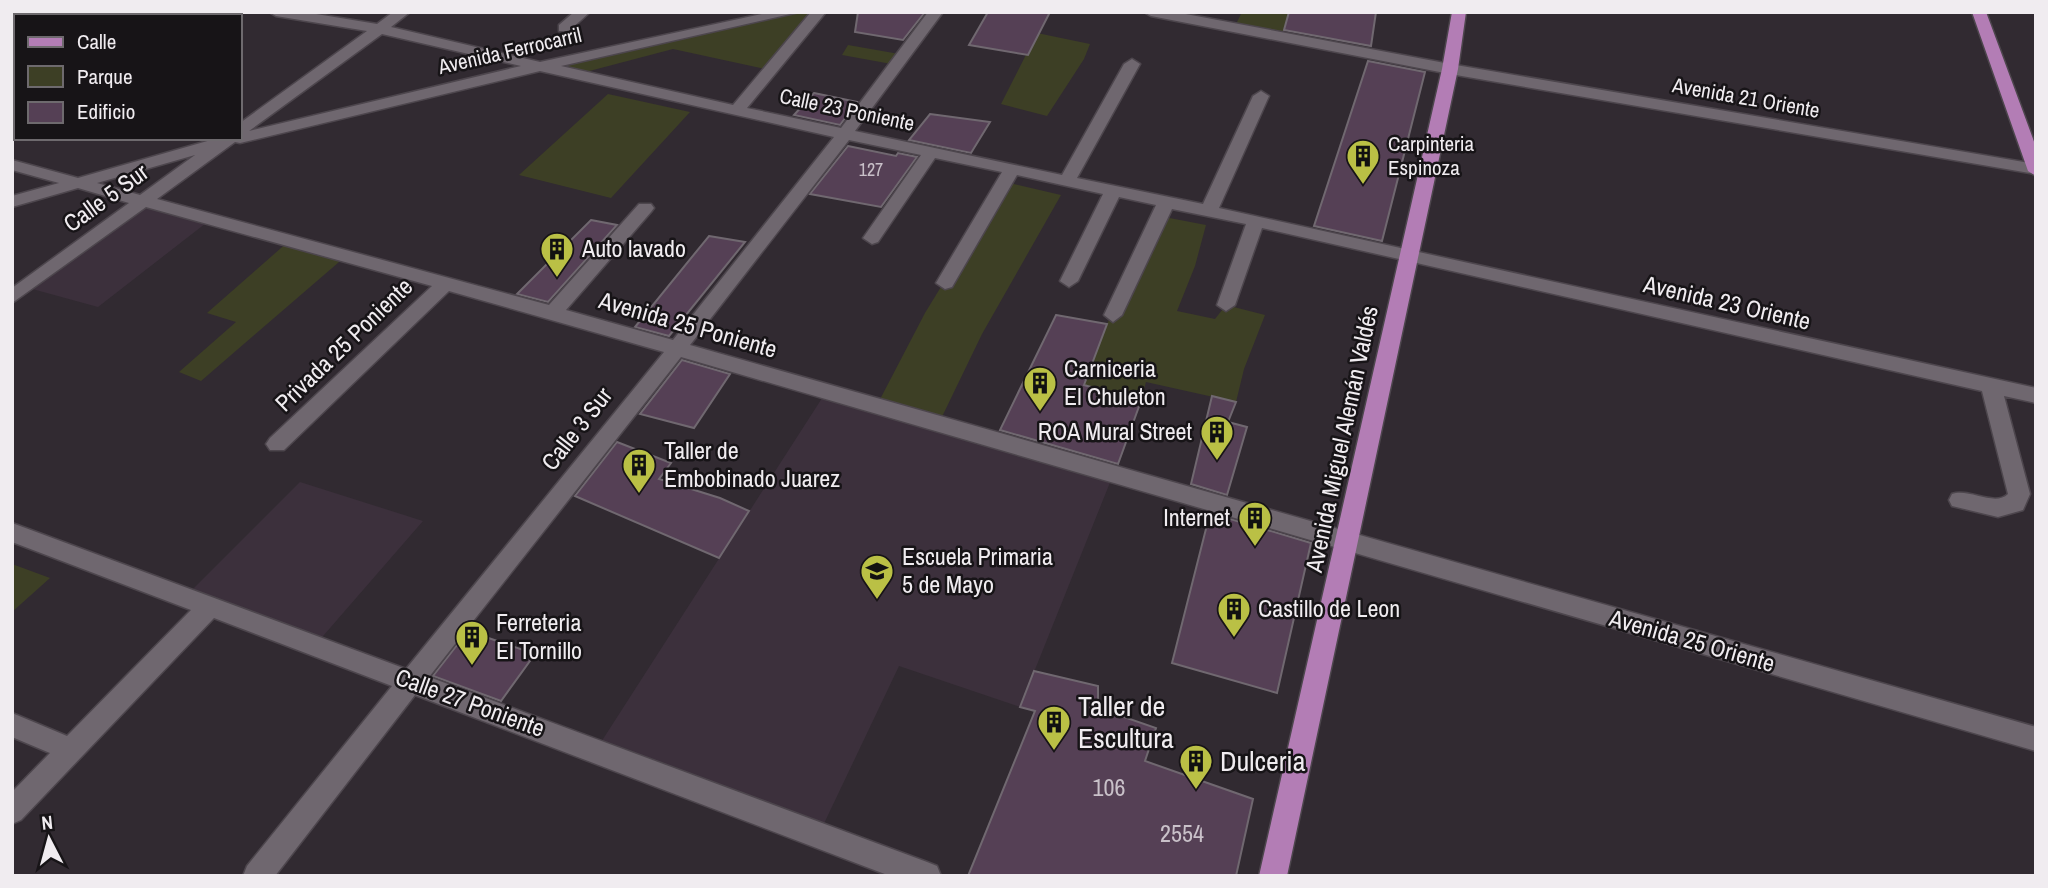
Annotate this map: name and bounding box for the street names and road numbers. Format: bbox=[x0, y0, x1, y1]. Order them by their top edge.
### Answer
street label: Avenida Ferrocarril bbox=[434, 20, 584, 81]
street label: Avenida 21 Oriente bbox=[1669, 70, 1822, 125]
street label: Calle 23 Poniente bbox=[777, 81, 917, 138]
street label: Calle 5 Sur bbox=[57, 155, 155, 239]
street label: Avenida 23 Oriente bbox=[1640, 267, 1814, 337]
street label: Privada 25 Poniente bbox=[268, 270, 419, 418]
street label: Avenida 25 Poniente bbox=[595, 283, 781, 365]
street label: Avenida Miguel Alemán Valdés bbox=[1297, 303, 1385, 576]
street label: Calle 3 Sur bbox=[534, 380, 619, 477]
street label: Avenida 25 Oriente bbox=[1605, 601, 1779, 679]
street label: Calle 27 Poniente bbox=[391, 660, 549, 744]

